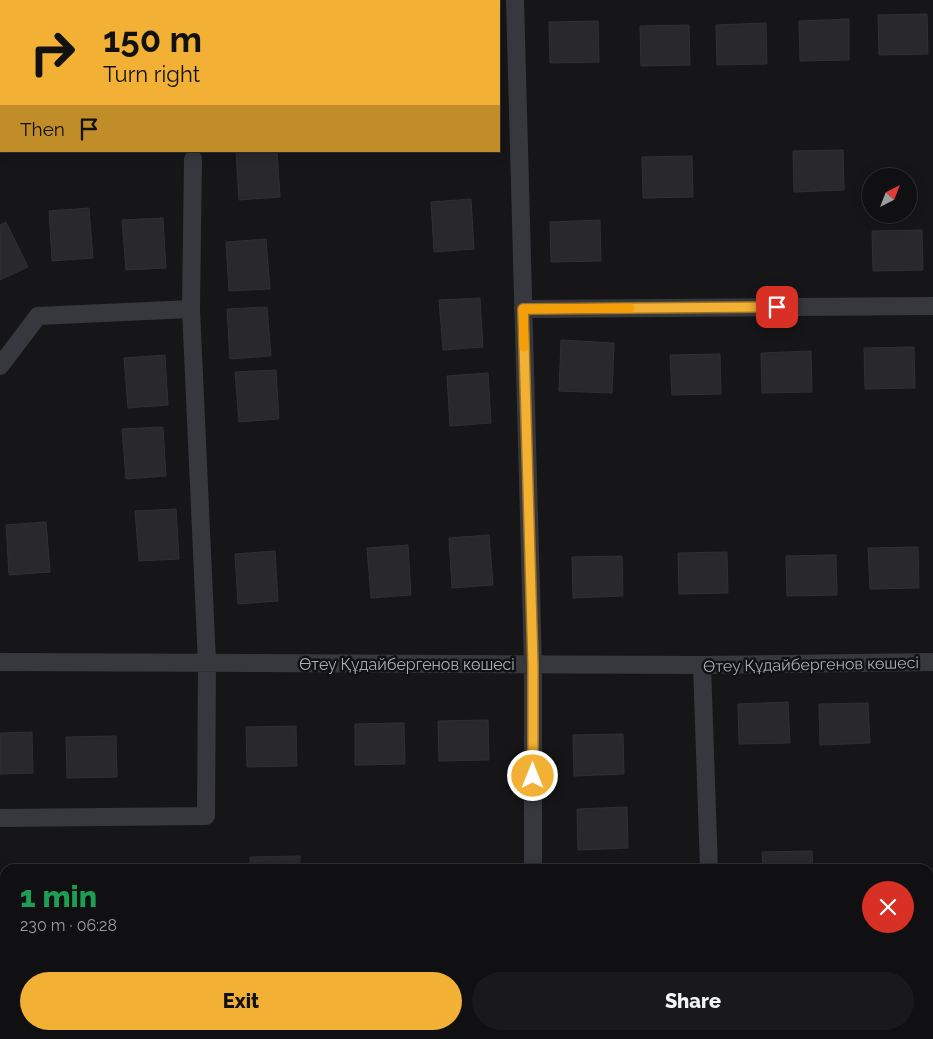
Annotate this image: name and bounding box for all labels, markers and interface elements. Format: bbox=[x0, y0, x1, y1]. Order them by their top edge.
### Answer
text: 150 m bbox=[103, 19, 202, 60]
icon: right bbox=[20, 20, 85, 85]
text: Turn right bbox=[103, 61, 200, 87]
icon: arrive bbox=[75, 115, 103, 143]
text: Then bbox=[20, 118, 65, 140]
north arrow bbox=[862, 168, 918, 222]
map controls bbox=[862, 168, 917, 223]
pin bbox=[756, 286, 798, 328]
icon: arrive bbox=[763, 293, 791, 321]
street label: Өтеу Құдайбергенов көшесі bbox=[703, 653, 919, 676]
street label: Өтеу Құдайбергенов көшесі bbox=[299, 655, 515, 674]
position arrow bbox=[506, 749, 558, 801]
text: 1 min bbox=[20, 879, 97, 914]
button: close bbox=[862, 881, 914, 933]
text: 230 m · 06:28 bbox=[20, 916, 117, 935]
button: Exit bbox=[20, 972, 462, 1030]
button: Share bbox=[472, 972, 914, 1030]

